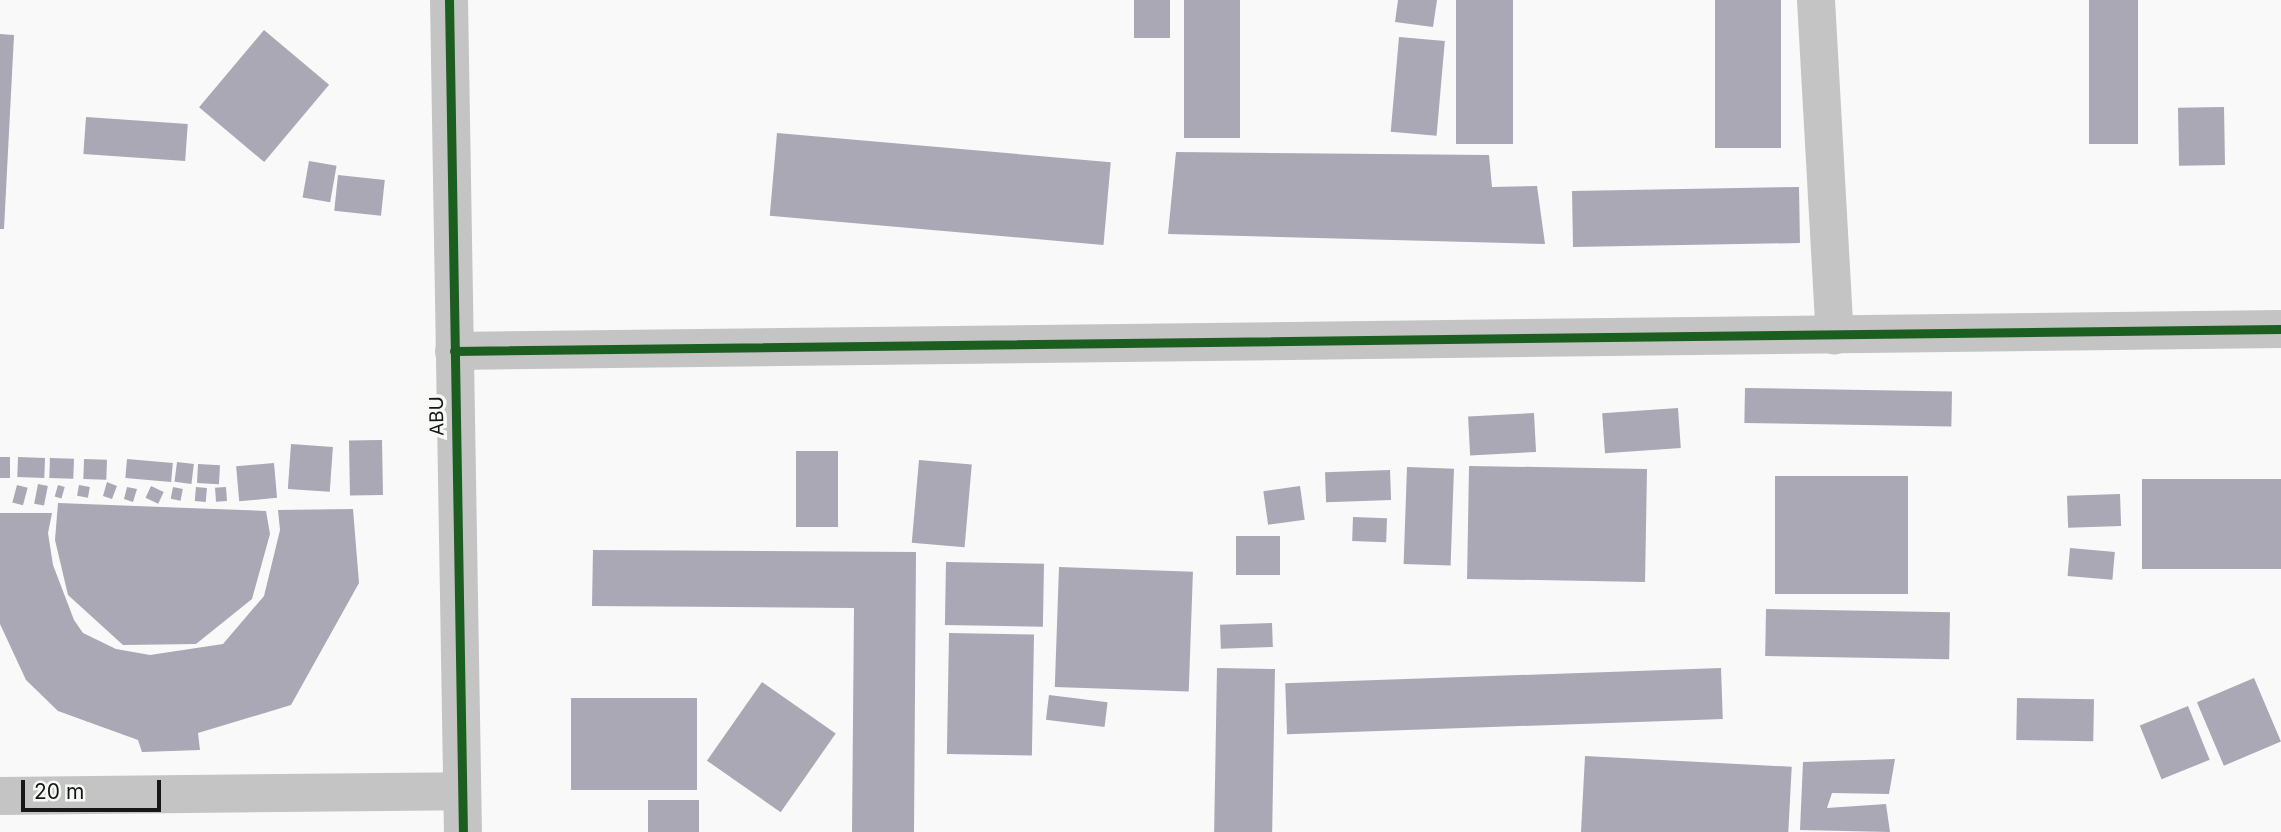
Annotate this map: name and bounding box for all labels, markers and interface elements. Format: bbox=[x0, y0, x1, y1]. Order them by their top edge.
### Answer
street label: ABU bbox=[425, 396, 449, 436]
scale bar bbox=[24, 766, 164, 810]
text: 20 m bbox=[34, 779, 84, 804]

